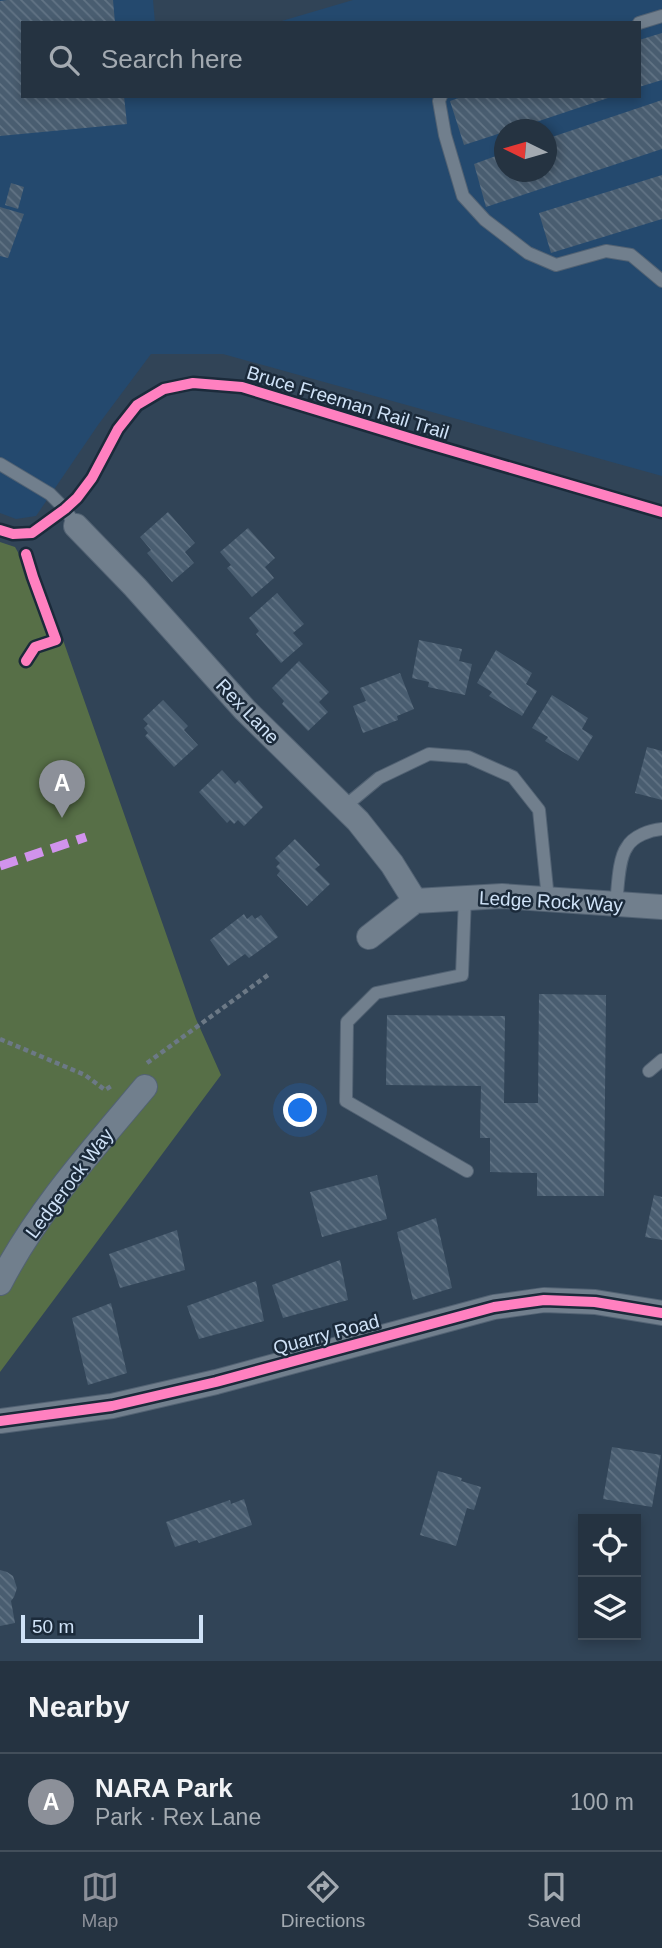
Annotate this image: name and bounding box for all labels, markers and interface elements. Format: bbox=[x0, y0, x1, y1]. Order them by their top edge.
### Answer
search box bbox=[21, 21, 641, 98]
icon: search bbox=[45, 41, 83, 79]
text: Search here bbox=[101, 44, 243, 74]
north arrow bbox=[494, 119, 557, 182]
street label: Bruce Freeman Rail Trail bbox=[244, 362, 451, 443]
street label: Rex Lane bbox=[212, 675, 283, 748]
pin: A bbox=[39, 760, 85, 818]
street label: Ledge Rock Way bbox=[479, 887, 624, 916]
your location bbox=[283, 1093, 317, 1127]
street label: Ledgerock Way bbox=[22, 1124, 118, 1242]
street label: Quarry Road bbox=[271, 1310, 381, 1359]
map controls bbox=[578, 1514, 641, 1640]
button: locate bbox=[578, 1514, 641, 1577]
button: layers bbox=[578, 1577, 641, 1640]
scale bar bbox=[21, 1612, 203, 1644]
text: 50 m bbox=[32, 1616, 74, 1637]
text: Nearby bbox=[28, 1690, 130, 1723]
text: NARA Park bbox=[95, 1773, 233, 1803]
text: A bbox=[43, 1789, 59, 1815]
text: 100 m bbox=[570, 1789, 634, 1815]
text: Park · Rex Lane bbox=[95, 1804, 261, 1830]
tab: Map bbox=[81, 1868, 119, 1932]
tab: Directions bbox=[281, 1868, 365, 1932]
tab: Saved bbox=[527, 1868, 581, 1932]

